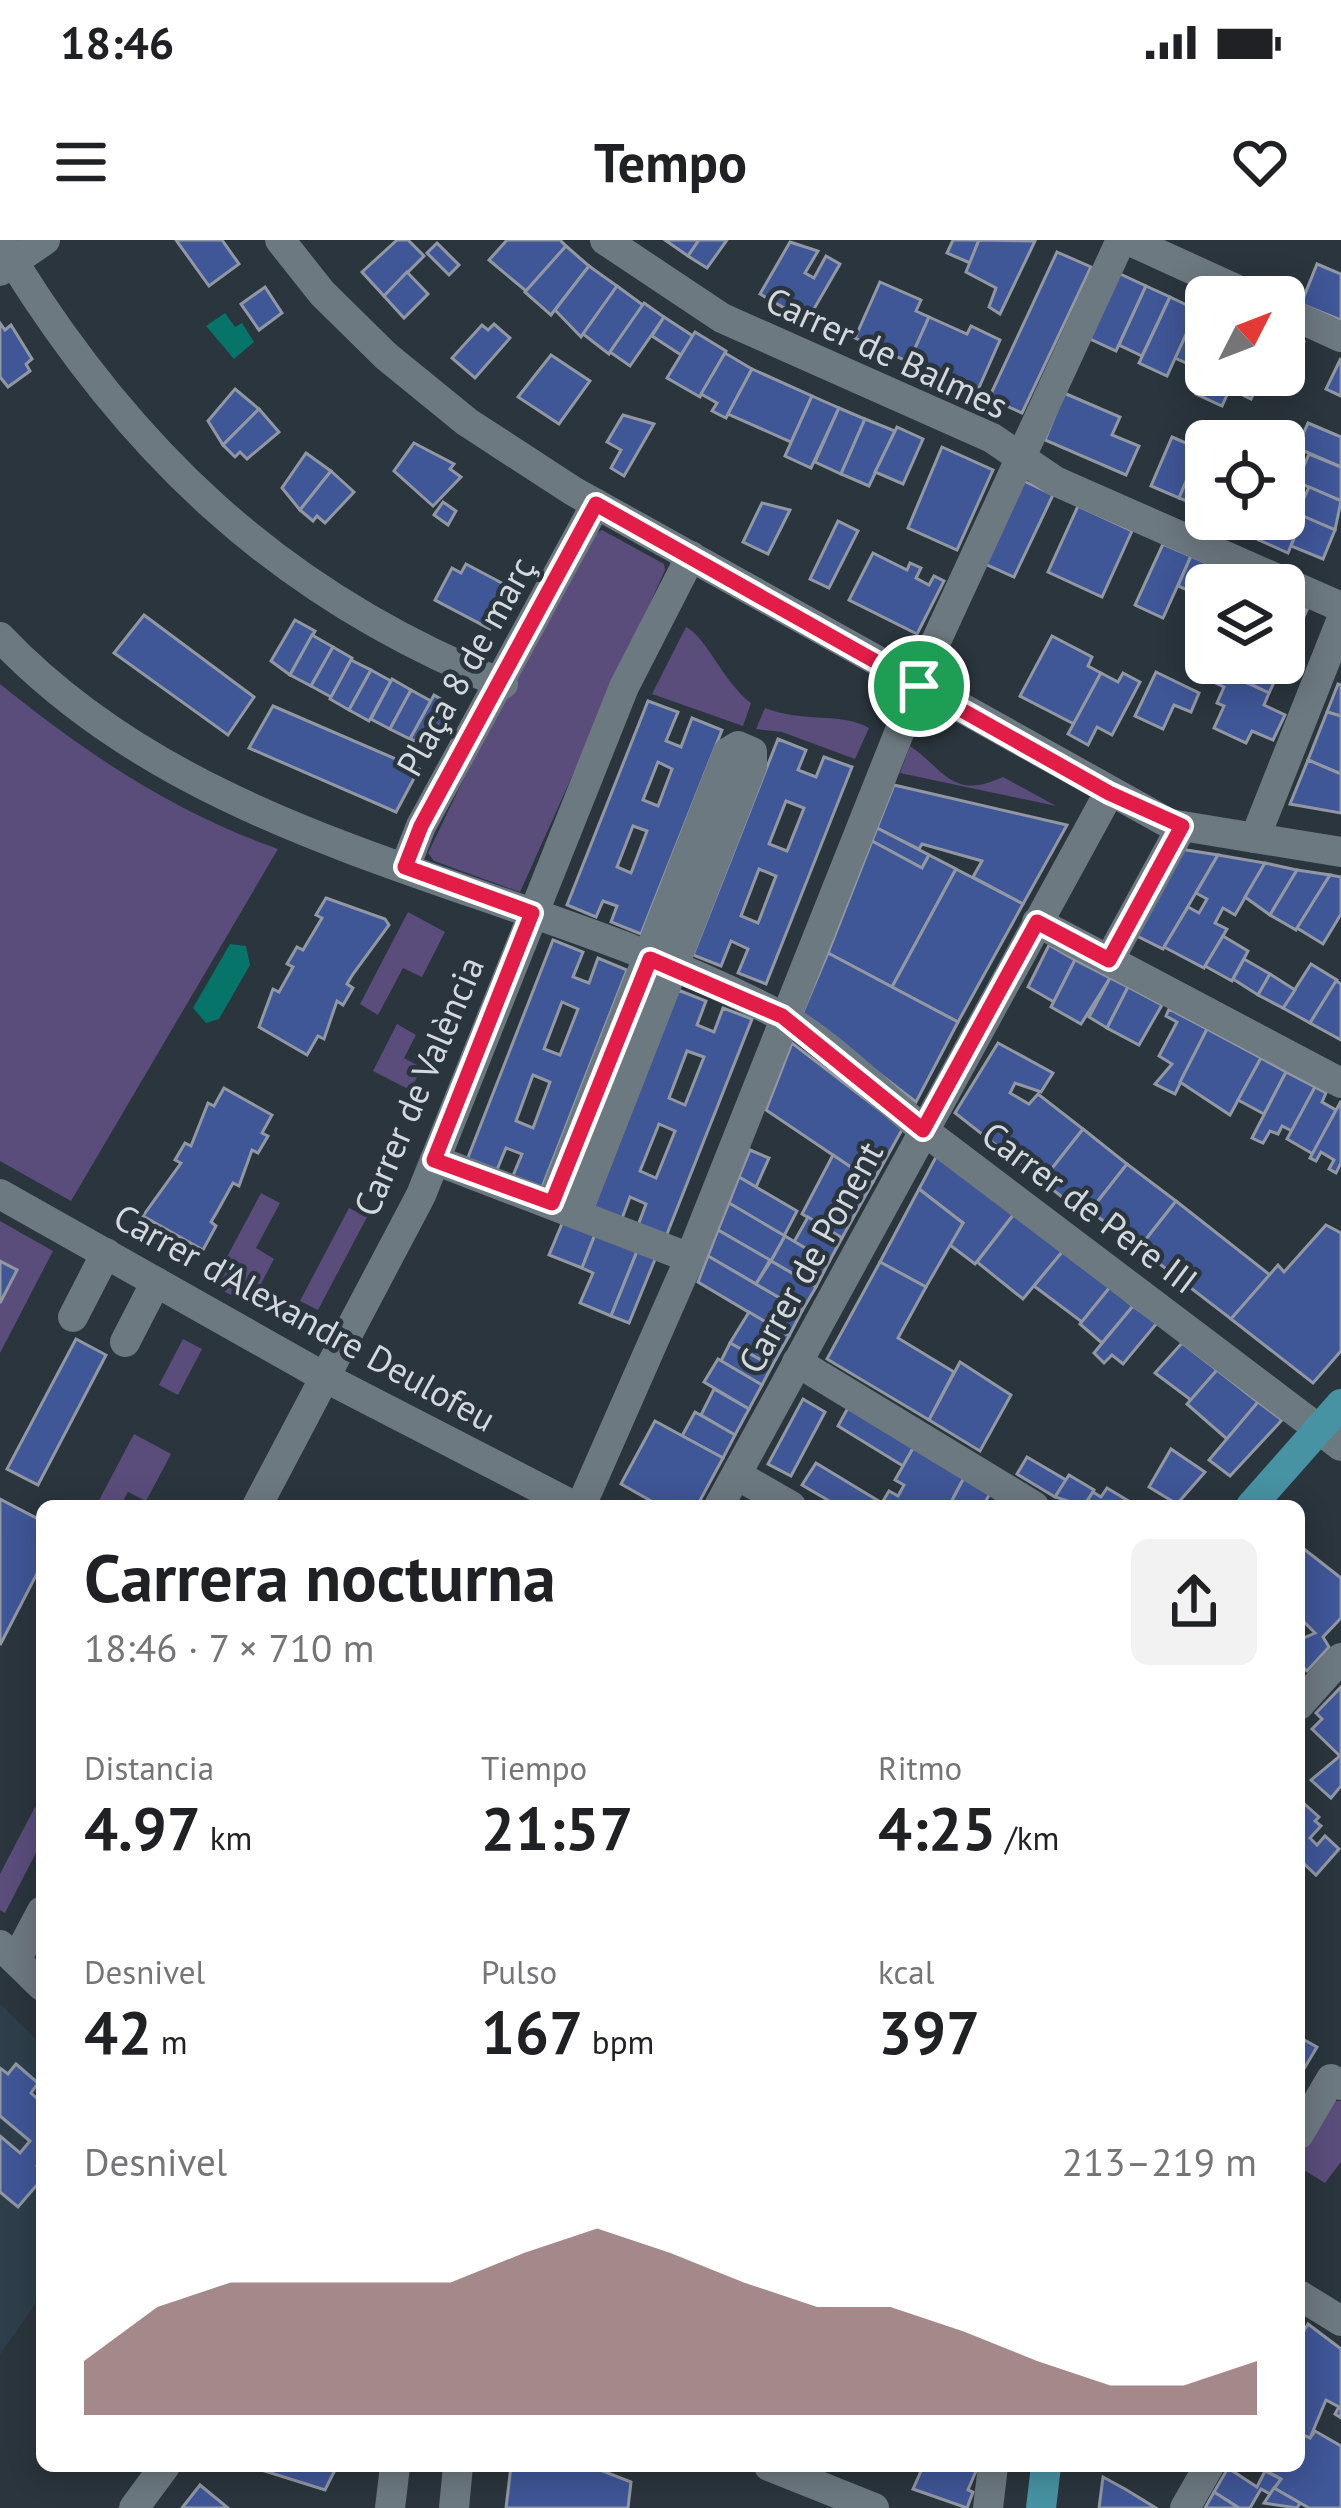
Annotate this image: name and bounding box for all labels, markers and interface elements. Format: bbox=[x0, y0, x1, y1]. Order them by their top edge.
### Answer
text: 18:46 bbox=[60, 13, 174, 71]
text: Tempo bbox=[594, 127, 747, 197]
icon: menu bbox=[48, 129, 114, 195]
icon: heart bbox=[1227, 129, 1293, 195]
street label: Carrer de Balmes bbox=[758, 275, 1016, 429]
north arrow bbox=[1185, 276, 1305, 396]
map controls bbox=[1185, 276, 1305, 684]
button: locate bbox=[1185, 420, 1305, 540]
street label: Plaça 8 de març bbox=[385, 548, 545, 784]
button: layers bbox=[1185, 564, 1305, 684]
pin bbox=[868, 635, 970, 737]
icon: arrive bbox=[886, 653, 952, 719]
street label: Carrer de València bbox=[342, 949, 494, 1223]
street label: Carrer de Pere III bbox=[973, 1110, 1207, 1304]
street label: Carrer de Ponent bbox=[727, 1133, 893, 1381]
street label: Carrer d'Alexandre Deulofeu bbox=[106, 1192, 504, 1442]
text: Carrera nocturna bbox=[84, 1534, 556, 1619]
button: share bbox=[1131, 1539, 1257, 1665]
text: 18:46 · 7 × 710 m bbox=[84, 1622, 374, 1673]
text: Distancia bbox=[84, 1746, 214, 1789]
text: Tiempo bbox=[481, 1746, 587, 1789]
text: Ritmo bbox=[878, 1746, 962, 1789]
text: 4.97 bbox=[84, 1789, 201, 1867]
text: 21:57 bbox=[481, 1789, 633, 1867]
text: 4:25 bbox=[878, 1789, 996, 1867]
text: km bbox=[201, 1816, 252, 1859]
text: /km bbox=[996, 1816, 1059, 1859]
text: Desnivel bbox=[84, 1950, 205, 1993]
text: Pulso bbox=[481, 1950, 557, 1993]
text: kcal bbox=[878, 1950, 934, 1993]
text: 42 bbox=[84, 1993, 152, 2071]
text: 167 bbox=[481, 1993, 583, 2071]
text: 397 bbox=[878, 1993, 980, 2071]
text: m bbox=[152, 2020, 188, 2063]
text: bpm bbox=[583, 2020, 654, 2063]
text: Desnivel bbox=[84, 2136, 227, 2187]
text: 213–219 m bbox=[1062, 2136, 1257, 2187]

